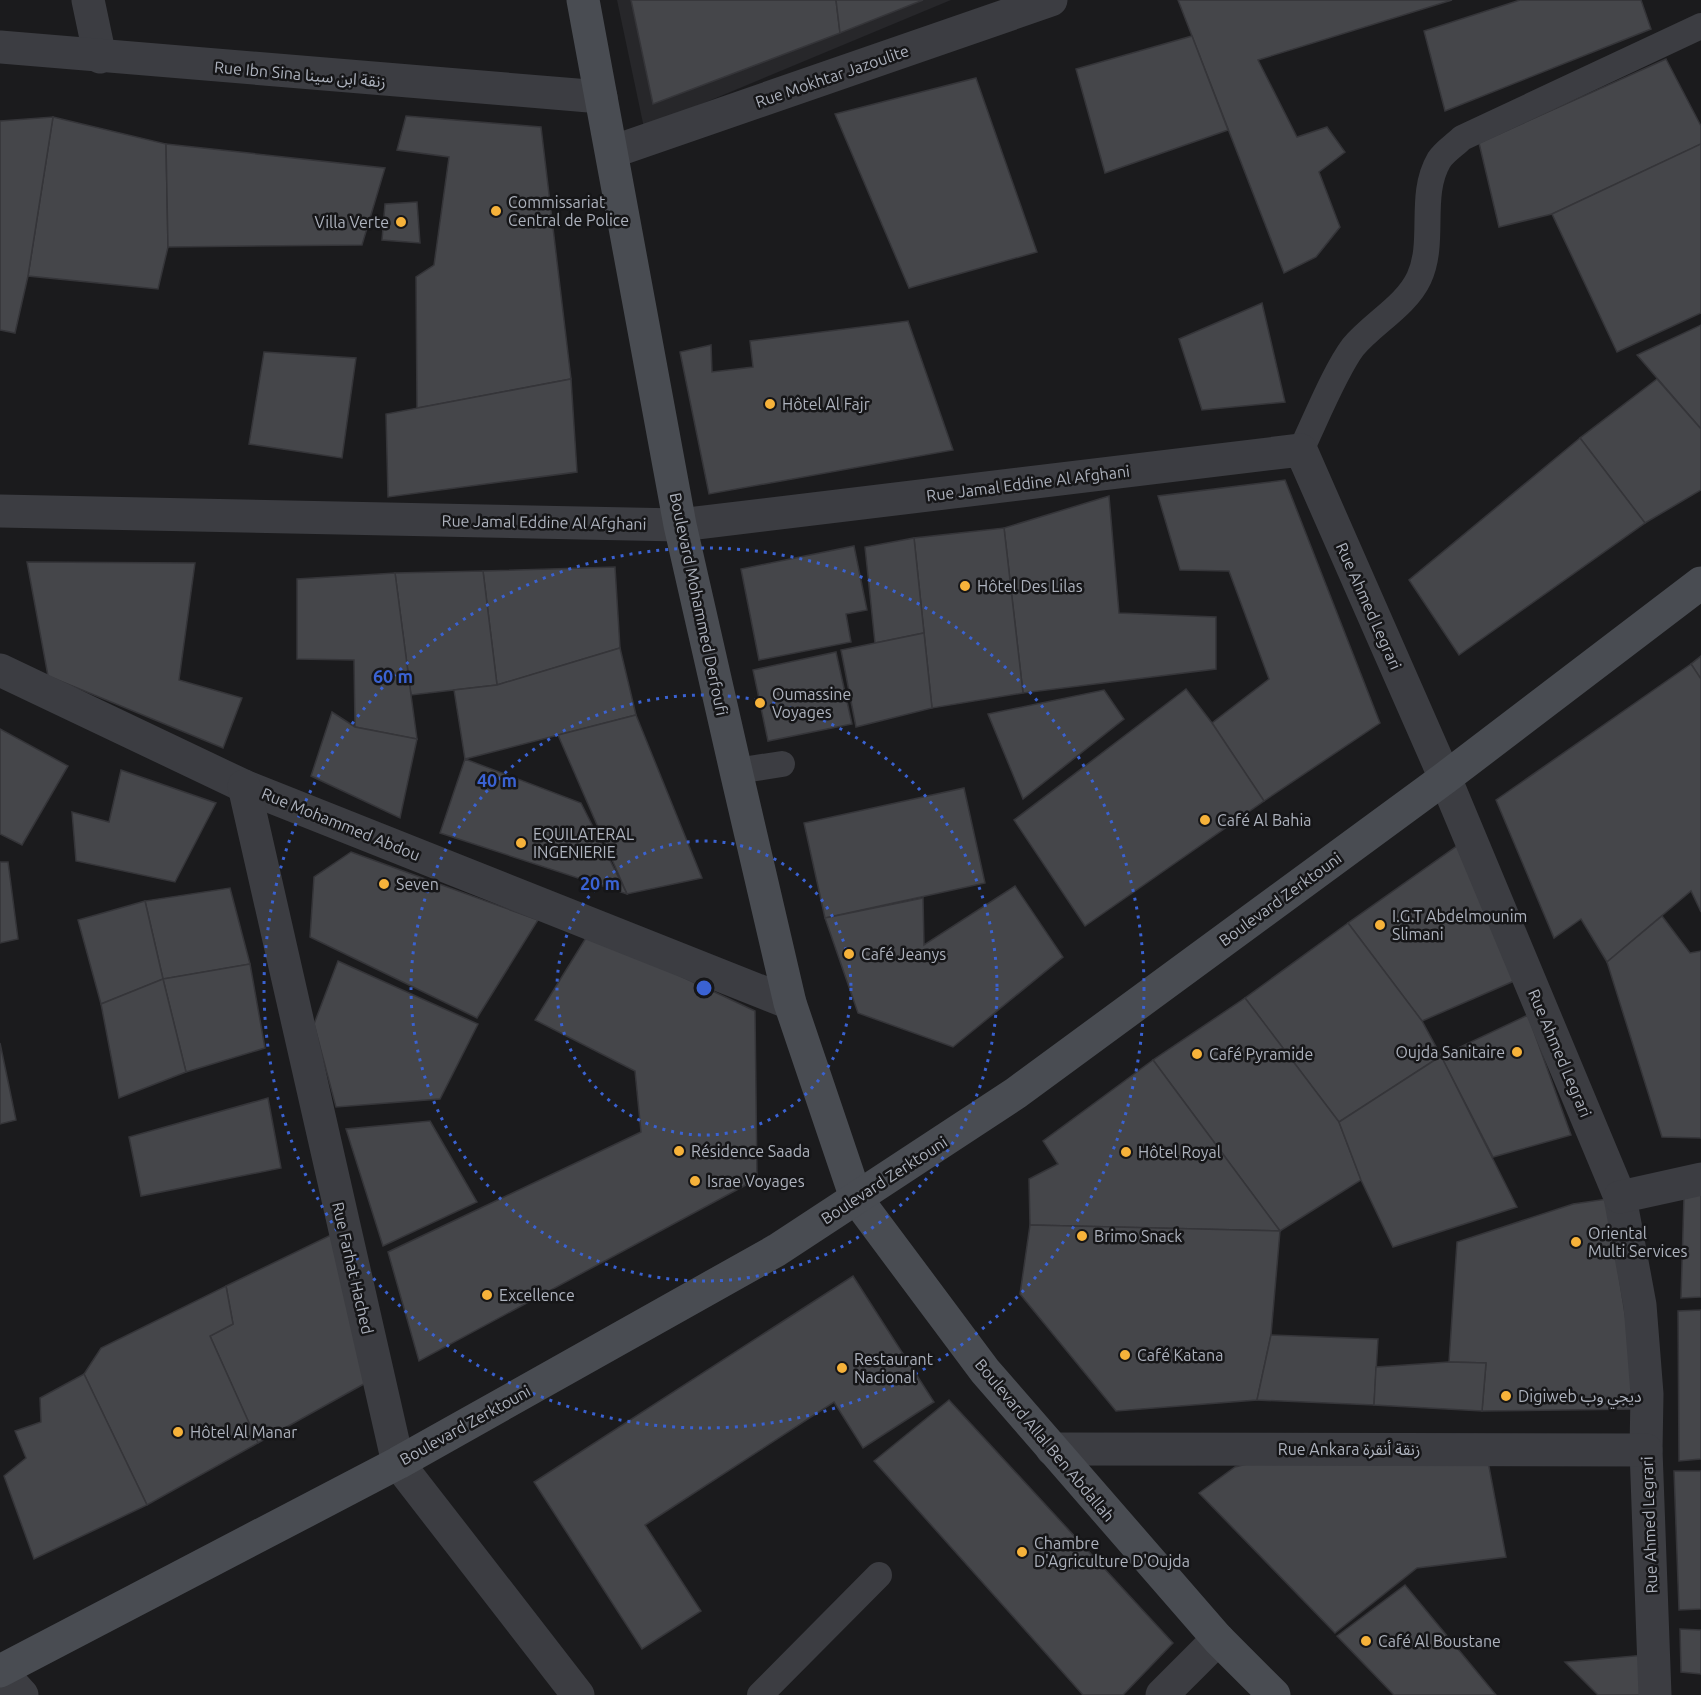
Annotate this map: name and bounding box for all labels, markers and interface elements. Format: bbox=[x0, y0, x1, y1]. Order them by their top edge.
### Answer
street label: Rue Mokhtar Jazoulite bbox=[753, 41, 911, 111]
street label: Rue Ibn Sina زنقة ابن سينا bbox=[213, 58, 387, 91]
place label: Commissariat Central de Police bbox=[508, 193, 629, 229]
marker: Commissariat Central de Police bbox=[489, 204, 503, 218]
place label: Villa Verte bbox=[315, 213, 389, 231]
marker: Villa Verte bbox=[394, 215, 408, 229]
place label: Hôtel Al Fajr bbox=[782, 395, 870, 413]
marker: Hôtel Al Fajr bbox=[763, 397, 777, 411]
street label: Rue Jamal Eddine Al Afghani bbox=[925, 462, 1131, 504]
street label: Boulevard Mohammed Derfoufi bbox=[667, 491, 731, 717]
street label: Rue Jamal Eddine Al Afghani bbox=[441, 511, 647, 533]
street label: Rue Ahmed Legrari bbox=[1333, 540, 1405, 672]
place label: Hôtel Des Lilas bbox=[977, 577, 1083, 595]
marker: Hôtel Des Lilas bbox=[958, 579, 972, 593]
text: 60 m bbox=[373, 666, 413, 686]
place label: Oumassine Voyages bbox=[772, 685, 851, 721]
marker: Oumassine Voyages bbox=[753, 696, 767, 710]
text: 40 m bbox=[477, 770, 517, 790]
street label: Rue Mohammed Abdou bbox=[259, 784, 423, 864]
place label: Café Al Bahia bbox=[1217, 811, 1312, 829]
marker: Café Al Bahia bbox=[1198, 813, 1212, 827]
place label: EQUILATERAL INGENIERIE bbox=[533, 825, 634, 861]
marker: EQUILATERAL INGENIERIE bbox=[514, 836, 528, 850]
street label: Boulevard Zerktouni bbox=[1215, 849, 1345, 949]
text: 20 m bbox=[580, 873, 620, 893]
place label: Seven bbox=[396, 875, 439, 893]
marker: Seven bbox=[377, 877, 391, 891]
place label: I.G.T Abdelmounim Slimani bbox=[1392, 907, 1527, 943]
marker: I.G.T Abdelmounim Slimani bbox=[1373, 918, 1387, 932]
place label: Café Jeanys bbox=[861, 945, 946, 963]
marker: Café Jeanys bbox=[842, 947, 856, 961]
centre of rings bbox=[694, 978, 714, 998]
street label: Rue Ahmed Legrari bbox=[1525, 986, 1595, 1120]
place label: Oujda Sanitaire bbox=[1395, 1043, 1505, 1061]
place label: Café Pyramide bbox=[1209, 1045, 1313, 1063]
marker: Oujda Sanitaire bbox=[1510, 1045, 1524, 1059]
marker: Café Pyramide bbox=[1190, 1047, 1204, 1061]
street label: Boulevard Zerktouni bbox=[818, 1133, 950, 1227]
place label: Résidence Saada bbox=[691, 1142, 810, 1160]
place label: Hôtel Royal bbox=[1138, 1143, 1221, 1161]
marker: Résidence Saada bbox=[672, 1144, 686, 1158]
marker: Hôtel Royal bbox=[1119, 1145, 1133, 1159]
place label: Israe Voyages bbox=[707, 1172, 805, 1190]
marker: Israe Voyages bbox=[688, 1174, 702, 1188]
street label: Rue Farhat Hached bbox=[329, 1200, 377, 1336]
place label: Oriental Multi Services bbox=[1588, 1224, 1688, 1260]
place label: Brimo Snack bbox=[1094, 1227, 1182, 1245]
marker: Brimo Snack bbox=[1075, 1229, 1089, 1243]
marker: Oriental Multi Services bbox=[1569, 1235, 1583, 1249]
place label: Excellence bbox=[499, 1286, 575, 1304]
marker: Excellence bbox=[480, 1288, 494, 1302]
place label: Café Katana bbox=[1137, 1346, 1223, 1364]
marker: Café Katana bbox=[1118, 1348, 1132, 1362]
place label: Restaurant Nacional bbox=[854, 1350, 934, 1386]
street label: Boulevard Allal Ben Abdallah bbox=[972, 1355, 1118, 1525]
marker: Restaurant Nacional bbox=[835, 1361, 849, 1375]
street label: Boulevard Zerktouni bbox=[397, 1382, 533, 1468]
place label: Digiweb ديجي وب bbox=[1518, 1387, 1642, 1409]
marker: Digiweb ديجي وب bbox=[1499, 1389, 1513, 1403]
place label: Hôtel Al Manar bbox=[190, 1423, 297, 1441]
marker: Hôtel Al Manar bbox=[171, 1425, 185, 1439]
street label: Rue Ankara زنقة أنقرة bbox=[1278, 1440, 1420, 1459]
street label: Rue Ahmed Legrari bbox=[1638, 1456, 1660, 1594]
place label: Chambre D'Agriculture D'Oujda bbox=[1034, 1534, 1190, 1570]
marker: Chambre D'Agriculture D'Oujda bbox=[1015, 1545, 1029, 1559]
place label: Café Al Boustane bbox=[1378, 1632, 1501, 1650]
marker: Café Al Boustane bbox=[1359, 1634, 1373, 1648]

